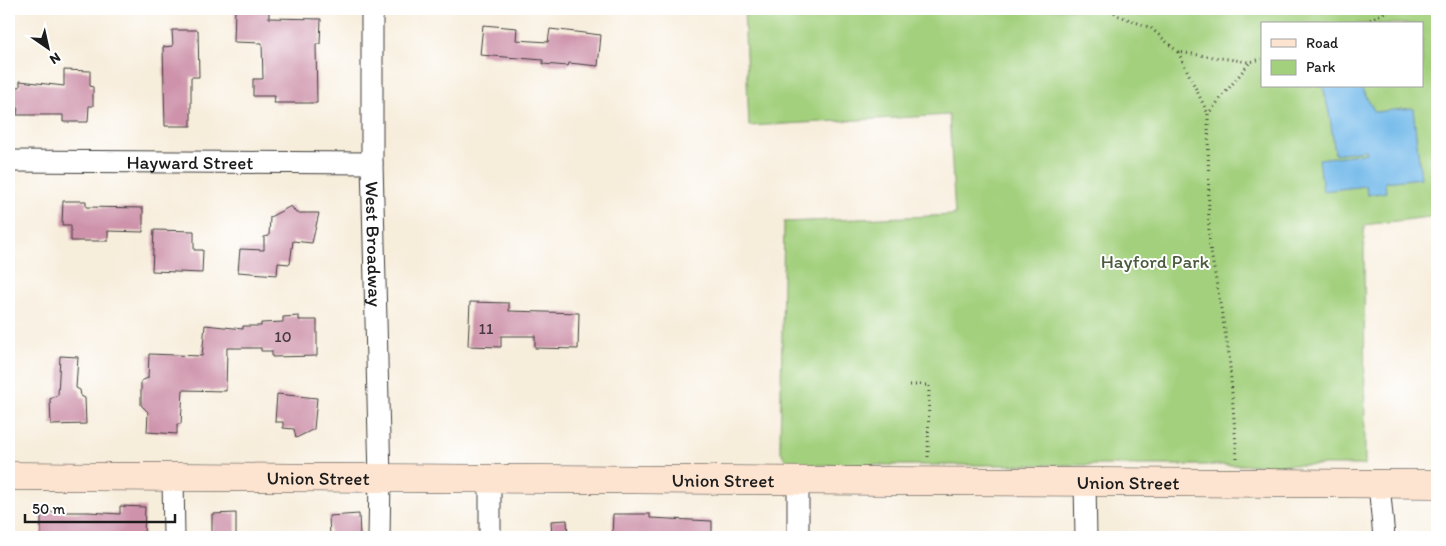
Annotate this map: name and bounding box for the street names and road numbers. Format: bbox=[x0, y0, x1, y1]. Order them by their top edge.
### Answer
street label: Hayward Street bbox=[126, 151, 254, 174]
street label: West Broadway bbox=[360, 181, 387, 307]
street label: Union Street bbox=[266, 466, 370, 490]
street label: Union Street bbox=[671, 469, 775, 492]
street label: Union Street bbox=[1076, 471, 1180, 495]

